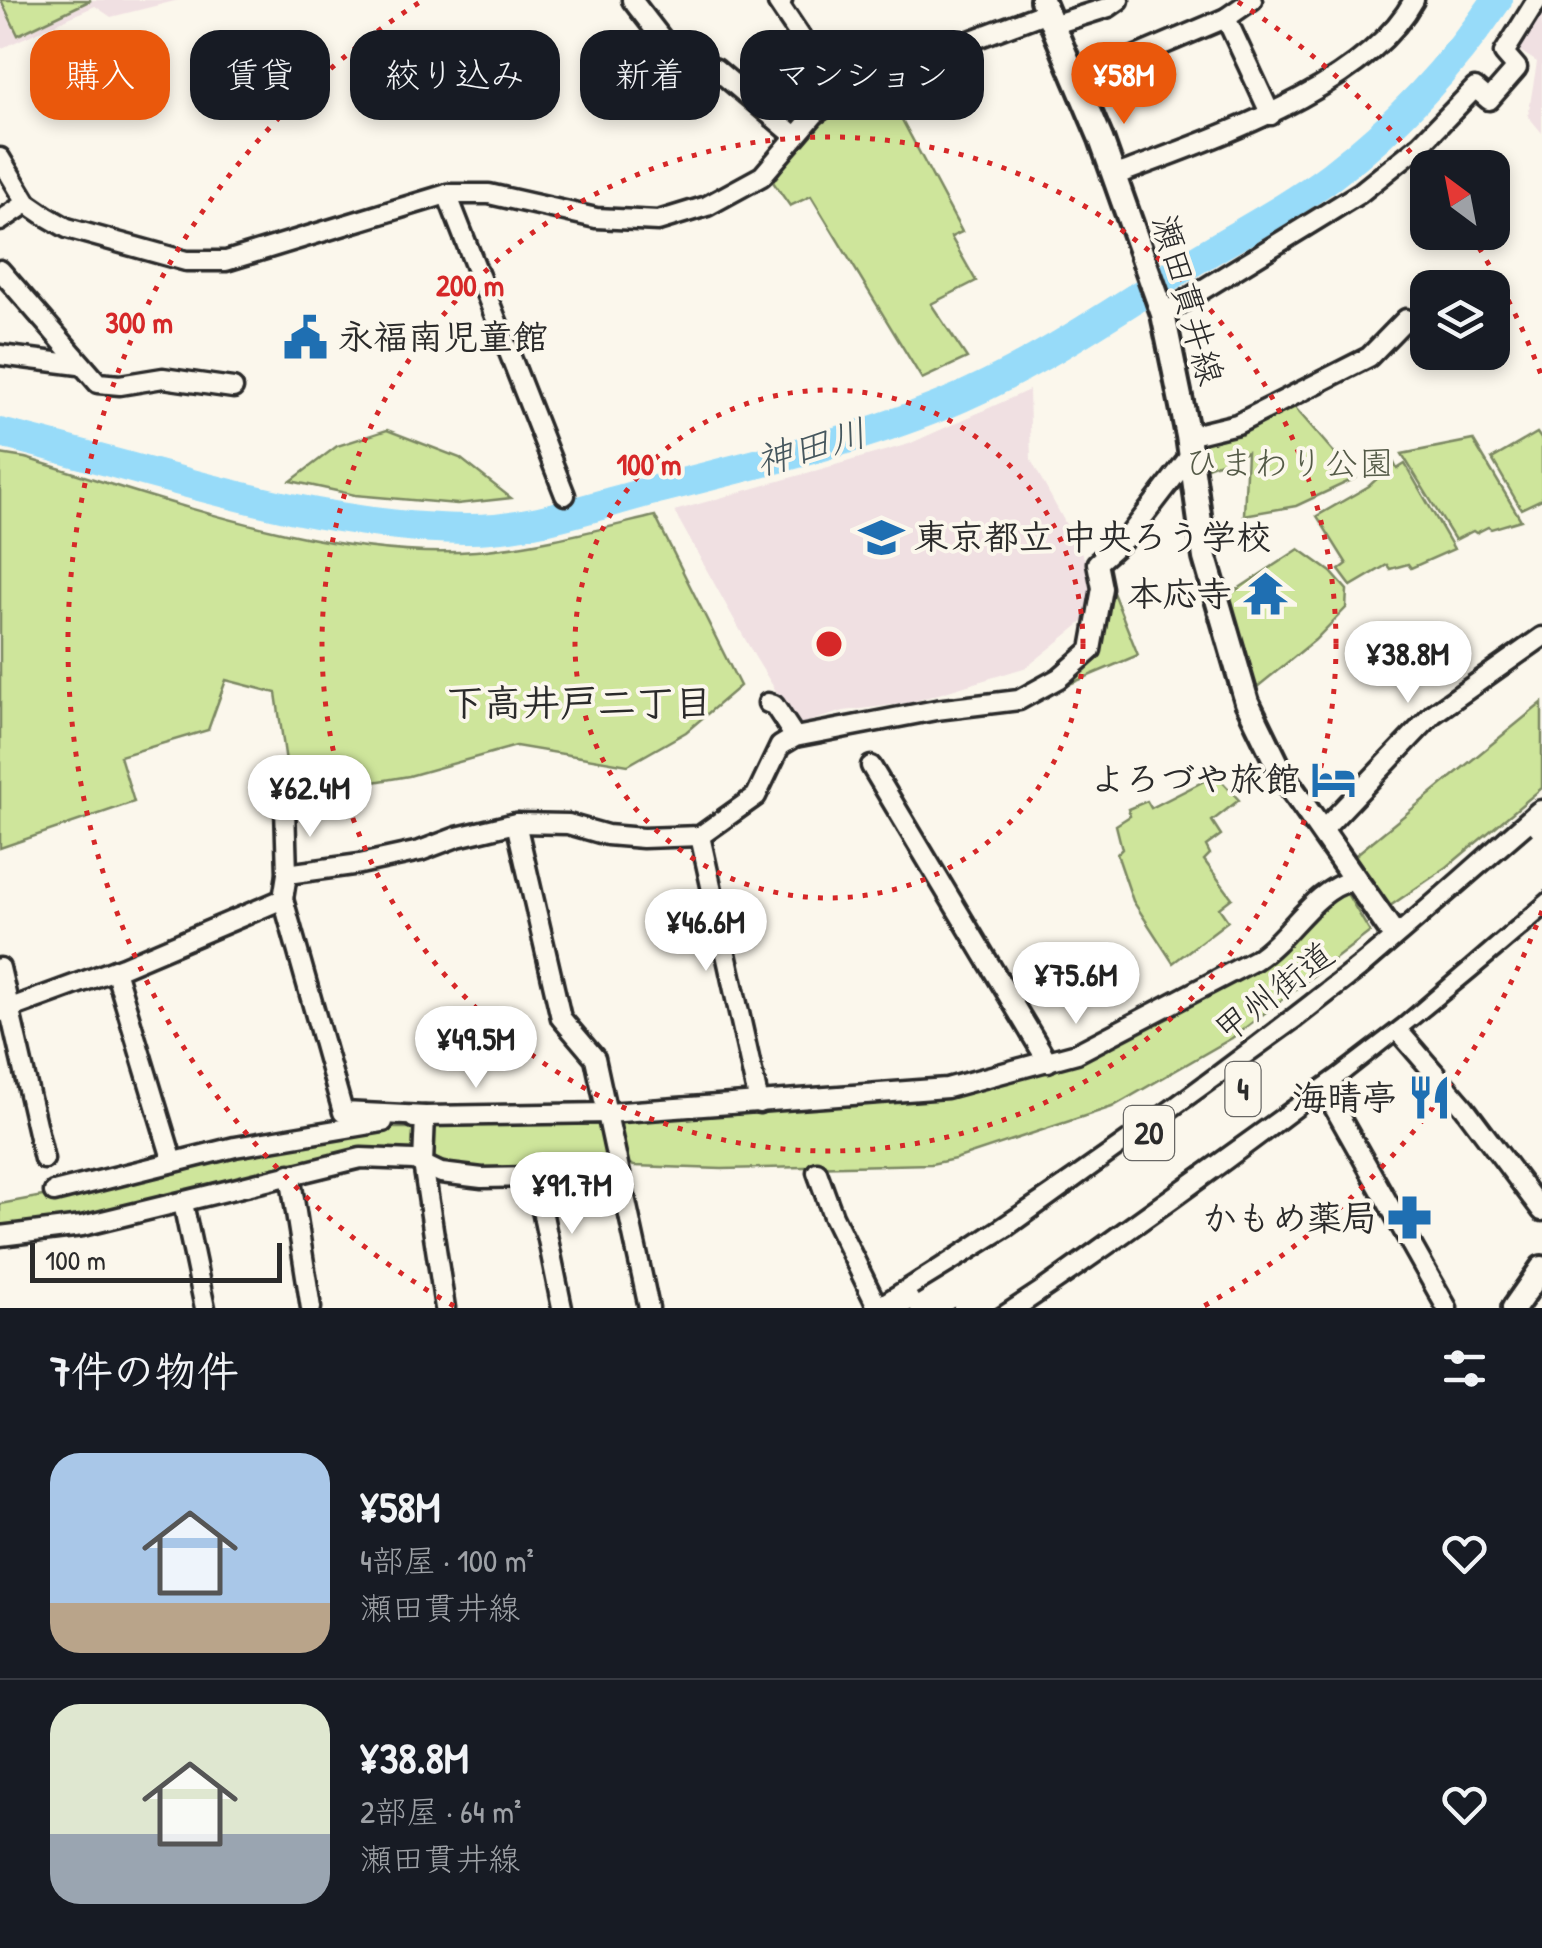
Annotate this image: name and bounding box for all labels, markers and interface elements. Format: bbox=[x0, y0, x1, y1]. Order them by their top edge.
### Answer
chip: 購入 bbox=[30, 30, 170, 120]
chip: 賃貸 bbox=[190, 30, 330, 120]
chip: 絞り込み bbox=[350, 30, 560, 120]
chip: 新着 bbox=[580, 30, 720, 120]
chip: マンション bbox=[740, 30, 984, 120]
pin: ¥58M bbox=[1065, 42, 1183, 127]
text: ¥58M bbox=[1093, 53, 1155, 96]
north arrow bbox=[1410, 150, 1510, 250]
map controls bbox=[1410, 150, 1510, 370]
street label: 瀬田貫井線 bbox=[1142, 209, 1235, 390]
text: 200 m bbox=[436, 265, 504, 305]
button: layers bbox=[1410, 270, 1510, 370]
text: 300 m bbox=[105, 302, 173, 342]
public building icon: 永福南児童館 bbox=[281, 313, 329, 361]
place label: 永福南児童館 bbox=[338, 313, 548, 360]
water label: 神田川 bbox=[749, 405, 873, 487]
park label: ひまわり公園 bbox=[1184, 439, 1394, 486]
text: 100 m bbox=[616, 444, 682, 484]
school or university icon: 東京都立 中央ろう学校 bbox=[857, 513, 905, 561]
place label: 東京都立 中央ろう学校 bbox=[914, 513, 1271, 560]
place label: 本応寺 bbox=[1127, 570, 1232, 617]
temple icon: 本応寺 bbox=[1241, 570, 1289, 618]
pin: ¥38.8M bbox=[1327, 621, 1489, 706]
centre of rings bbox=[811, 626, 847, 662]
text: ¥38.8M bbox=[1367, 632, 1449, 675]
district label: 下高井戸二丁目 bbox=[446, 676, 712, 728]
pin: ¥62.4M bbox=[229, 755, 391, 840]
place label: よろづや旅館 bbox=[1090, 755, 1300, 802]
hotel icon: よろづや旅館 bbox=[1309, 755, 1357, 803]
text: ¥62.4M bbox=[270, 766, 350, 809]
pin: ¥46.6M bbox=[625, 889, 787, 974]
text: ¥46.6M bbox=[667, 900, 745, 943]
street label: 甲州街道 bbox=[1204, 930, 1343, 1053]
pin: ¥75.6M bbox=[995, 942, 1157, 1027]
text: ¥75.6M bbox=[1035, 953, 1117, 996]
pin: ¥49.5M bbox=[395, 1006, 557, 1091]
text: ¥49.5M bbox=[437, 1017, 515, 1060]
road number: 4 bbox=[1226, 1062, 1260, 1116]
place label: 海晴亭 bbox=[1292, 1074, 1397, 1121]
restaurant icon: 海晴亭 bbox=[1406, 1074, 1454, 1122]
road number: 20 bbox=[1124, 1106, 1174, 1160]
pin: ¥91.7M bbox=[491, 1152, 653, 1237]
text: ¥91.7M bbox=[532, 1163, 612, 1206]
place label: かもめ薬局 bbox=[1202, 1194, 1377, 1241]
pharmacy icon: かもめ薬局 bbox=[1386, 1194, 1434, 1242]
scale bar bbox=[30, 1238, 282, 1282]
text: 100 m bbox=[45, 1241, 106, 1279]
icon: filters bbox=[1437, 1341, 1492, 1396]
text: 7件の物件 bbox=[50, 1342, 239, 1399]
text: ¥58M bbox=[360, 1478, 440, 1535]
icon: home bbox=[130, 1493, 250, 1613]
icon: heart bbox=[1437, 1526, 1492, 1581]
text: 4部屋 · 100 m² bbox=[360, 1539, 534, 1582]
text: 瀬田貫井線 bbox=[360, 1586, 520, 1629]
text: ¥38.8M bbox=[360, 1729, 469, 1786]
icon: home bbox=[130, 1744, 250, 1864]
icon: heart bbox=[1437, 1777, 1492, 1832]
text: 2部屋 · 64 m² bbox=[360, 1790, 521, 1833]
text: 瀬田貫井線 bbox=[360, 1837, 520, 1880]

